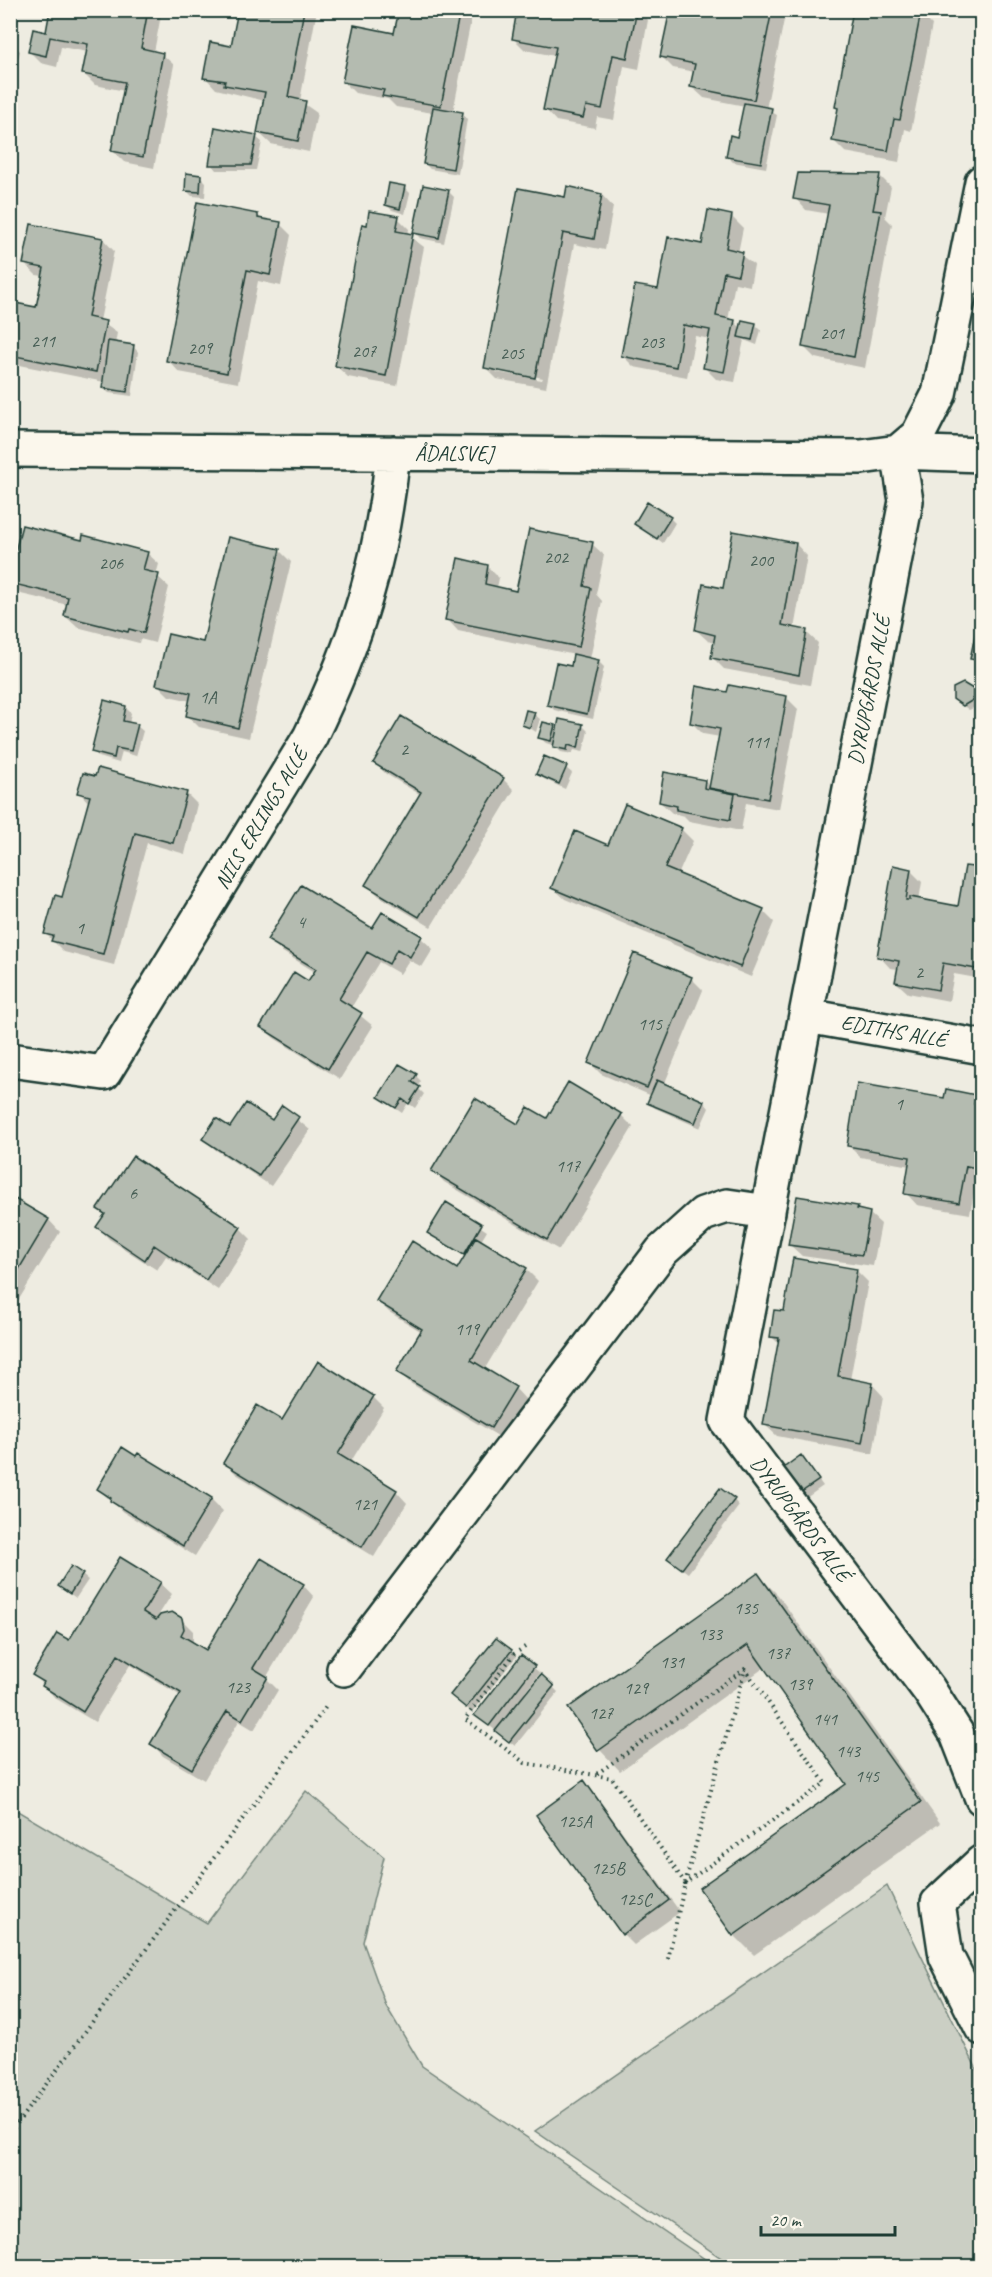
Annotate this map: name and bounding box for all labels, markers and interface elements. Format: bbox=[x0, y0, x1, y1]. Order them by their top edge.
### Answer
house number: 201 bbox=[820, 322, 845, 344]
house number: 211 bbox=[31, 330, 56, 352]
house number: 203 bbox=[640, 331, 666, 353]
house number: 209 bbox=[188, 337, 214, 359]
house number: 207 bbox=[352, 340, 377, 362]
house number: 205 bbox=[500, 342, 525, 364]
street label: ÅDALSVEJ bbox=[415, 440, 497, 466]
house number: 202 bbox=[544, 546, 570, 568]
house number: 200 bbox=[749, 549, 775, 571]
house number: 206 bbox=[99, 552, 124, 574]
street label: DYRUPGÅRDS ALLÉ bbox=[842, 611, 897, 767]
house number: 1A bbox=[199, 686, 218, 708]
house number: 111 bbox=[745, 731, 770, 753]
house number: 2 bbox=[400, 738, 410, 760]
street label: NILS ERLINGS ALLÉ bbox=[209, 740, 315, 894]
house number: 4 bbox=[297, 911, 307, 933]
house number: 1 bbox=[76, 917, 85, 939]
house number: 2 bbox=[915, 961, 925, 983]
street label: EDITHS ALLÉ bbox=[839, 1009, 951, 1054]
house number: 115 bbox=[638, 1013, 663, 1035]
house number: 1 bbox=[895, 1093, 904, 1115]
house number: 117 bbox=[556, 1155, 581, 1177]
house number: 6 bbox=[129, 1182, 138, 1204]
house number: 119 bbox=[455, 1318, 481, 1340]
street label: DYRUPGÅRDS ALLÉ bbox=[745, 1451, 858, 1589]
house number: 121 bbox=[353, 1493, 378, 1515]
house number: 135 bbox=[734, 1597, 759, 1619]
house number: 133 bbox=[698, 1623, 724, 1645]
house number: 137 bbox=[766, 1642, 791, 1664]
house number: 131 bbox=[660, 1651, 685, 1673]
house number: 139 bbox=[788, 1673, 814, 1695]
house number: 123 bbox=[226, 1676, 252, 1698]
house number: 129 bbox=[624, 1677, 650, 1699]
house number: 127 bbox=[589, 1702, 614, 1724]
house number: 141 bbox=[813, 1708, 838, 1730]
house number: 143 bbox=[836, 1740, 862, 1762]
house number: 145 bbox=[855, 1765, 880, 1787]
house number: 125A bbox=[558, 1810, 593, 1832]
house number: 125B bbox=[591, 1857, 626, 1879]
house number: 125C bbox=[619, 1888, 654, 1910]
scale bar bbox=[761, 2199, 894, 2237]
text: 20 m bbox=[770, 2209, 803, 2231]

